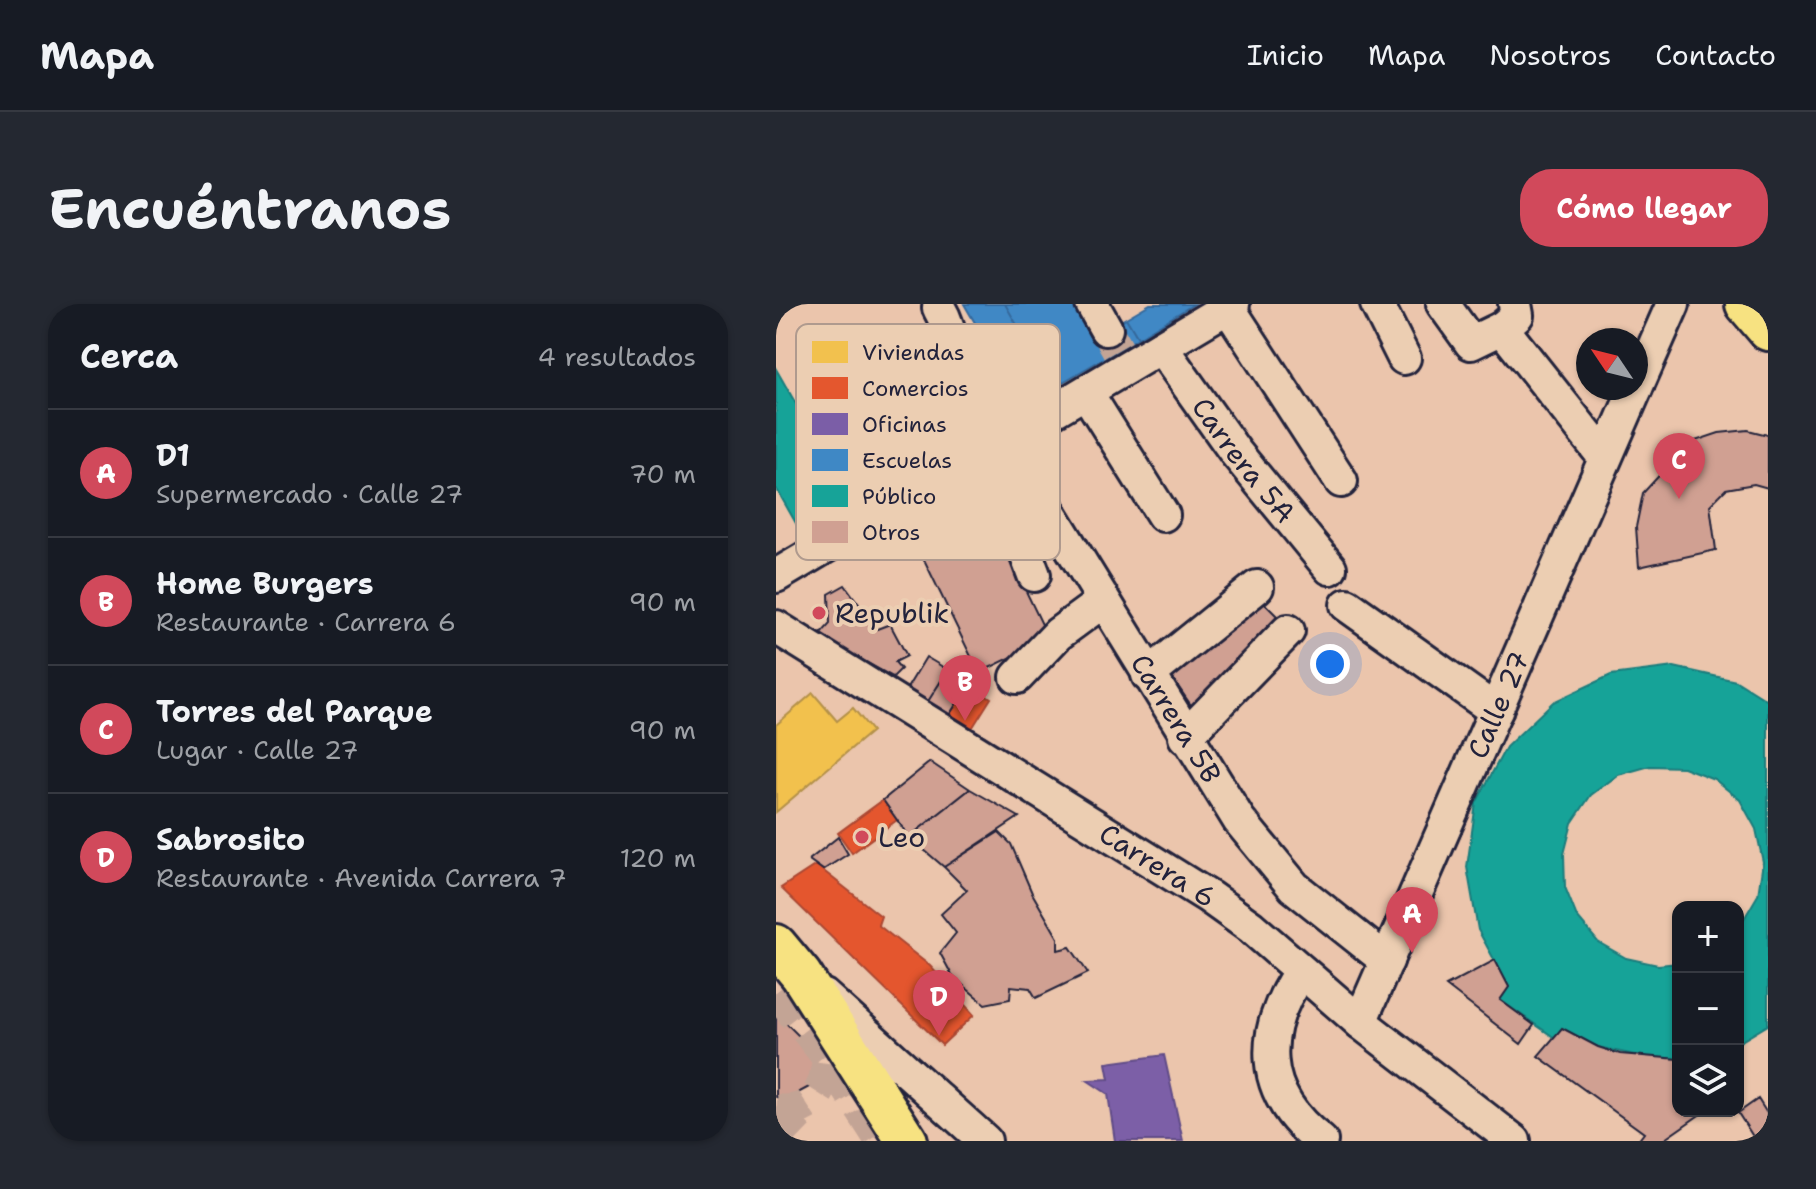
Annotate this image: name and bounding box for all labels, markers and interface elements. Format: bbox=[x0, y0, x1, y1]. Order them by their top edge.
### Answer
text: Mapa bbox=[40, 30, 154, 81]
text: Inicio bbox=[1247, 36, 1324, 74]
text: Mapa bbox=[1368, 36, 1445, 74]
text: Nosotros bbox=[1489, 36, 1611, 74]
text: Contacto bbox=[1655, 36, 1776, 74]
button: Cómo llegar bbox=[1520, 169, 1768, 247]
text: Encuéntranos bbox=[48, 171, 451, 246]
legend bbox=[796, 324, 1060, 560]
north arrow bbox=[1576, 328, 1648, 400]
text: Cerca bbox=[80, 333, 178, 379]
text: Viviendas bbox=[862, 338, 965, 367]
text: 4 resultados bbox=[537, 339, 696, 374]
text: Comercios bbox=[862, 374, 969, 403]
street label: Carrera 5A bbox=[1183, 389, 1304, 531]
text: Oficinas bbox=[862, 410, 947, 439]
pin: C bbox=[1653, 433, 1705, 499]
text: D1 bbox=[156, 435, 190, 476]
text: Escuelas bbox=[862, 446, 952, 475]
text: A bbox=[96, 456, 116, 491]
text: 70 m bbox=[629, 456, 696, 491]
text: Supermercado · Calle 27 bbox=[156, 476, 463, 511]
text: Público bbox=[862, 482, 936, 511]
text: Otros bbox=[862, 518, 920, 547]
text: Home Burgers bbox=[156, 563, 374, 604]
text: B bbox=[98, 584, 114, 619]
text: 90 m bbox=[629, 584, 696, 619]
place label: Republik bbox=[835, 594, 949, 632]
text: Restaurante · Carrera 6 bbox=[156, 604, 456, 639]
marker: Republik bbox=[810, 604, 828, 622]
your location bbox=[1310, 644, 1350, 684]
street label: Calle 27 bbox=[1458, 645, 1538, 764]
street label: Carrera 5B bbox=[1122, 646, 1231, 790]
pin: B bbox=[939, 655, 991, 721]
text: Torres del Parque bbox=[156, 691, 433, 732]
text: C bbox=[98, 712, 114, 747]
text: 90 m bbox=[629, 712, 696, 747]
text: Lugar · Calle 27 bbox=[156, 732, 358, 767]
street label: Carrera 6 bbox=[1092, 814, 1224, 916]
place label: Leo bbox=[878, 818, 925, 856]
text: Sabrosito bbox=[156, 819, 305, 860]
marker: Leo bbox=[853, 828, 871, 846]
text: D bbox=[97, 840, 115, 875]
text: 120 m bbox=[620, 840, 696, 875]
text: Restaurante · Avenida Carrera 7 bbox=[156, 860, 567, 895]
pin: A bbox=[1386, 887, 1438, 953]
map controls bbox=[1672, 901, 1744, 1117]
button: + bbox=[1672, 901, 1744, 973]
pin: D bbox=[913, 970, 965, 1036]
button: − bbox=[1672, 973, 1744, 1045]
button: layers bbox=[1672, 1045, 1744, 1117]

